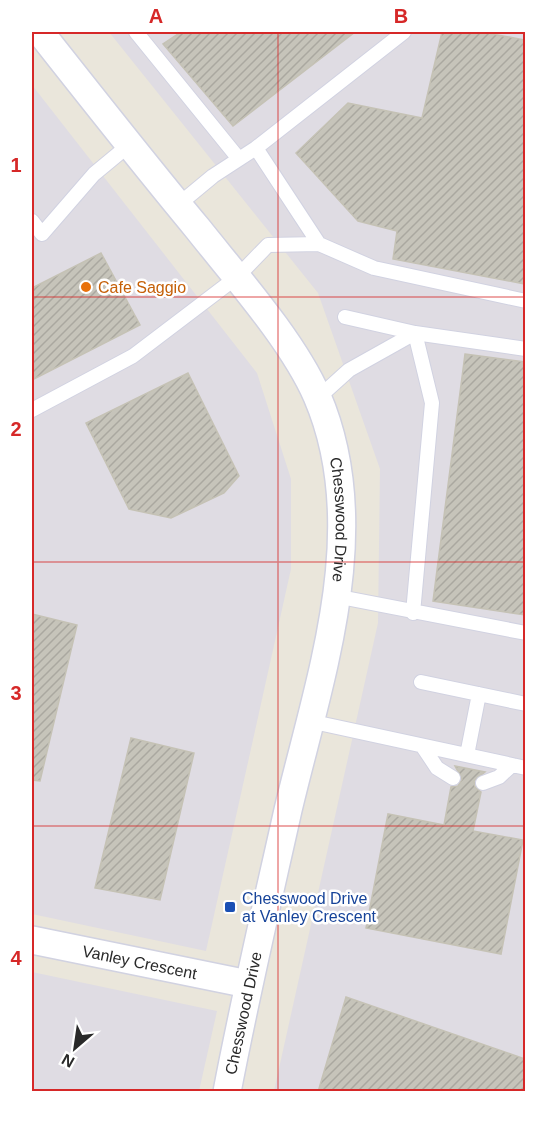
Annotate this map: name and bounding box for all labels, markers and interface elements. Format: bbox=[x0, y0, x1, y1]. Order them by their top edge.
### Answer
text: A bbox=[149, 5, 163, 27]
text: B bbox=[394, 5, 408, 27]
text: 1 bbox=[10, 154, 22, 176]
place label: Cafe Saggio bbox=[98, 279, 186, 296]
marker: Cafe Saggio bbox=[79, 280, 93, 294]
text: 2 bbox=[10, 418, 22, 440]
street label: Chesswood Drive bbox=[327, 456, 350, 583]
text: 3 bbox=[10, 682, 22, 704]
place label: Chesswood Drive at Vanley Crescent bbox=[242, 890, 377, 925]
marker: Chesswood Drive at Vanley Crescent bbox=[223, 900, 237, 914]
street label: Vanley Crescent bbox=[81, 943, 199, 982]
text: 4 bbox=[10, 947, 22, 969]
street label: Chesswood Drive bbox=[222, 950, 265, 1076]
north arrow bbox=[45, 1018, 105, 1078]
text: N bbox=[59, 1050, 77, 1071]

